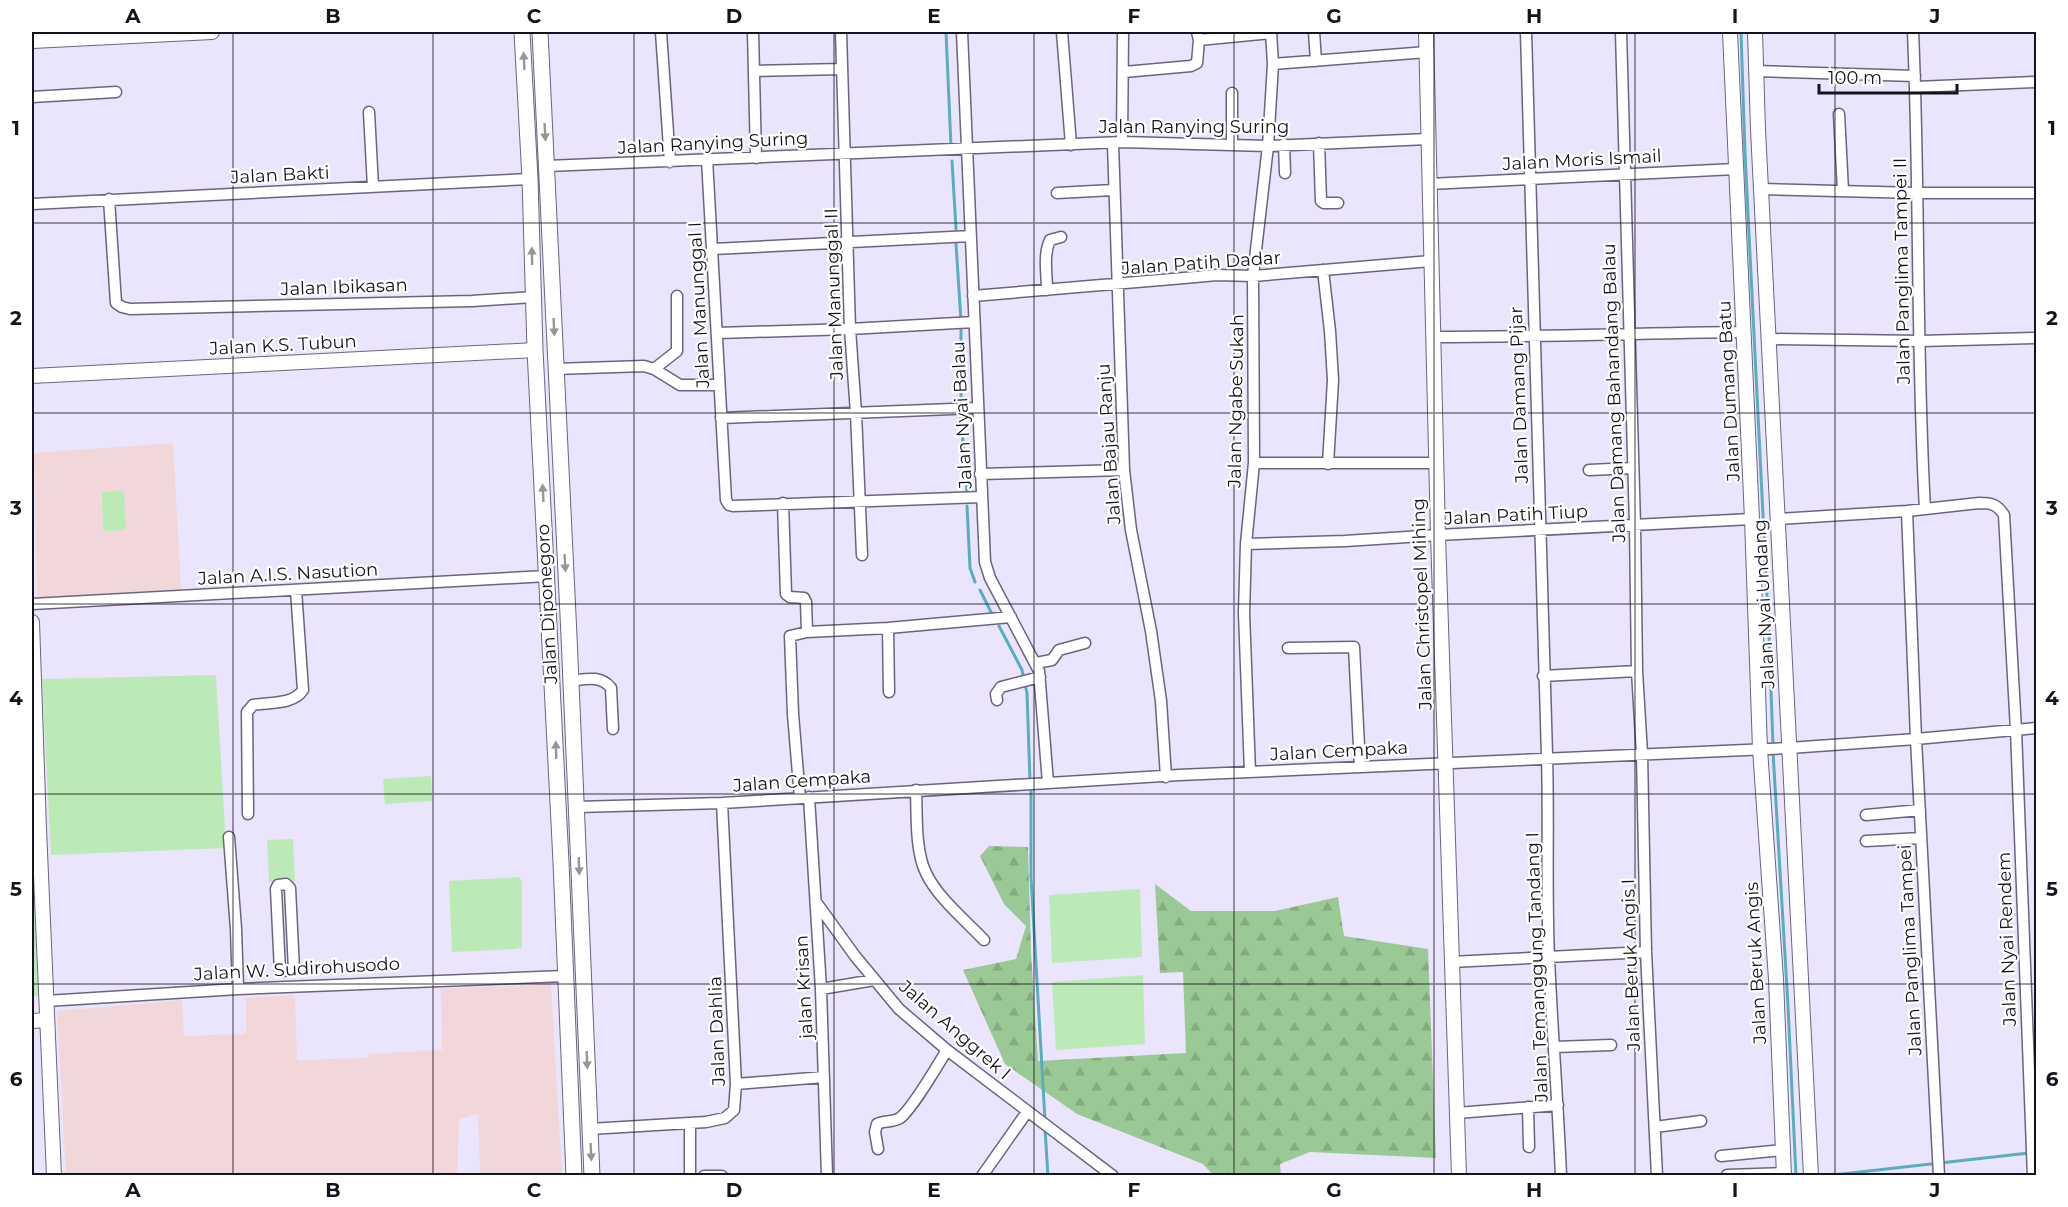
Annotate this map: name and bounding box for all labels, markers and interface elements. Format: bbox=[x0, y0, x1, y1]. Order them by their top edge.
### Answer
text: A bbox=[124, 4, 141, 28]
text: B bbox=[325, 4, 341, 28]
text: C bbox=[527, 4, 542, 28]
text: D bbox=[726, 4, 742, 28]
text: E bbox=[927, 4, 941, 28]
text: F bbox=[1128, 4, 1141, 28]
text: G bbox=[1326, 4, 1342, 28]
text: H bbox=[1526, 4, 1542, 28]
text: I bbox=[1732, 4, 1738, 28]
text: J bbox=[1929, 4, 1940, 28]
one-way arrow bbox=[519, 51, 528, 70]
scale bar bbox=[1819, 57, 1957, 95]
text: 100 m bbox=[1828, 67, 1882, 89]
text: 1 bbox=[12, 116, 20, 140]
street label: Jalan Ranying Suring bbox=[1098, 116, 1289, 138]
text: 1 bbox=[2048, 116, 2056, 140]
one-way arrow bbox=[540, 122, 549, 141]
street label: Jalan Ranying Suring bbox=[616, 127, 809, 159]
street label: Jalan Moris Ismail bbox=[1501, 145, 1662, 175]
street label: Jalan Panglima Tampei II bbox=[1889, 157, 1915, 386]
street label: Jalan Bakti bbox=[229, 161, 330, 189]
street label: Jalan Manunggal II bbox=[820, 208, 848, 381]
street label: Jalan Manunggal I bbox=[684, 221, 714, 390]
street label: Jalan Damang Bahandang Balau bbox=[1598, 243, 1630, 544]
one-way arrow bbox=[527, 246, 537, 265]
street label: Jalan Patih Dadar bbox=[1120, 246, 1281, 280]
street label: Jalan Ibikasan bbox=[279, 274, 408, 300]
street label: Jalan Dumang Batu bbox=[1713, 300, 1745, 483]
text: 2 bbox=[10, 306, 22, 330]
street label: Jalan Damang Pijar bbox=[1505, 306, 1533, 485]
text: 2 bbox=[2046, 306, 2058, 330]
street label: Jalan Ngabe Sukah bbox=[1223, 314, 1249, 489]
one-way arrow bbox=[549, 317, 558, 336]
street label: Jalan K.S. Tubun bbox=[208, 330, 357, 360]
street label: Jalan Nyai Balau bbox=[947, 341, 977, 490]
street label: Jalan Bajau Ranju bbox=[1092, 363, 1126, 526]
one-way arrow bbox=[538, 483, 547, 502]
text: 3 bbox=[9, 496, 22, 520]
text: 3 bbox=[2045, 496, 2058, 520]
street label: Jalan Christopel Mihing bbox=[1407, 498, 1437, 711]
street label: Jalan Patih Tiup bbox=[1443, 500, 1588, 530]
street label: Jalan Nyai Undang bbox=[1749, 519, 1779, 690]
street label: Jalan Diponegoro bbox=[532, 523, 562, 686]
one-way arrow bbox=[560, 554, 570, 573]
street label: Jalan A.I.S. Nasution bbox=[196, 558, 379, 590]
text: 4 bbox=[9, 686, 23, 710]
text: 4 bbox=[2045, 686, 2059, 710]
street label: Jalan Cempaka bbox=[1268, 736, 1409, 766]
one-way arrow bbox=[551, 741, 560, 760]
street label: Jalan Cempaka bbox=[731, 765, 872, 797]
street label: Jalan Temanggung Tandang I bbox=[1521, 832, 1553, 1103]
street label: Jalan Panglima Tampei bbox=[1893, 844, 1927, 1057]
street label: Jalan Nyai Rendem bbox=[1993, 851, 2021, 1028]
one-way arrow bbox=[575, 856, 584, 875]
text: 5 bbox=[10, 877, 22, 901]
text: 5 bbox=[2046, 877, 2058, 901]
street label: Jalan Beruk Angis I bbox=[1617, 878, 1645, 1053]
street label: Jalan Beruk Angis bbox=[1741, 881, 1771, 1046]
street label: jalan Krisan bbox=[790, 934, 818, 1042]
street label: Jalan W. Sudirohusodo bbox=[192, 953, 401, 985]
street label: Jalan Anggrek I bbox=[894, 975, 1015, 1084]
street label: Jalan Dahlia bbox=[704, 976, 730, 1087]
one-way arrow bbox=[582, 1051, 592, 1070]
text: 6 bbox=[10, 1067, 23, 1091]
text: 6 bbox=[2046, 1067, 2059, 1091]
one-way arrow bbox=[586, 1143, 595, 1162]
text: A bbox=[124, 1178, 141, 1202]
text: B bbox=[325, 1178, 341, 1202]
text: C bbox=[527, 1178, 542, 1202]
text: D bbox=[726, 1178, 742, 1202]
text: E bbox=[927, 1178, 941, 1202]
text: F bbox=[1128, 1178, 1141, 1202]
text: G bbox=[1326, 1178, 1342, 1202]
text: H bbox=[1526, 1178, 1542, 1202]
text: I bbox=[1732, 1178, 1738, 1202]
text: J bbox=[1929, 1178, 1940, 1202]

